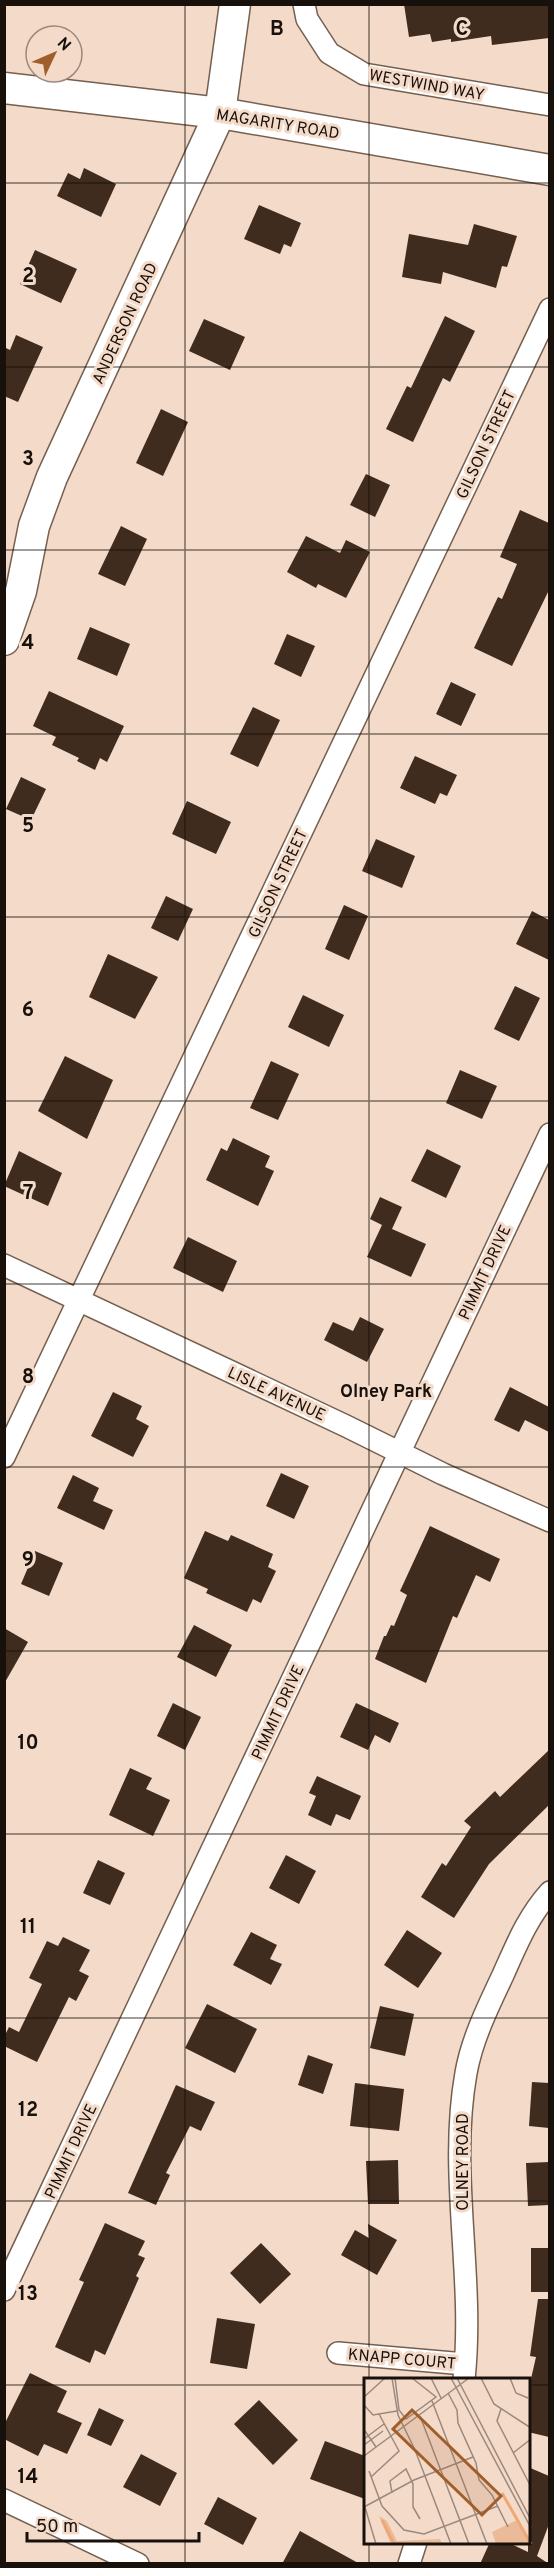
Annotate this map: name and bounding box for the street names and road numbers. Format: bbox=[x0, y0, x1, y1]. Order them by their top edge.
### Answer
street label: WESTWIND WAY bbox=[367, 66, 486, 106]
street label: MAGARITY ROAD bbox=[215, 105, 341, 145]
street label: ANDERSON ROAD bbox=[89, 260, 163, 388]
street label: GILSON STREET bbox=[453, 387, 521, 503]
street label: GILSON STREET bbox=[245, 826, 313, 942]
street label: PIMMIT DRIVE bbox=[455, 1222, 517, 1324]
street label: LISLE AVENUE bbox=[224, 1363, 328, 1426]
street label: PIMMIT DRIVE bbox=[248, 1662, 310, 1764]
street label: PIMMIT DRIVE bbox=[41, 2101, 103, 2203]
street label: OLNEY ROAD bbox=[454, 2113, 474, 2211]
street label: KNAPP COURT bbox=[347, 2345, 457, 2375]

